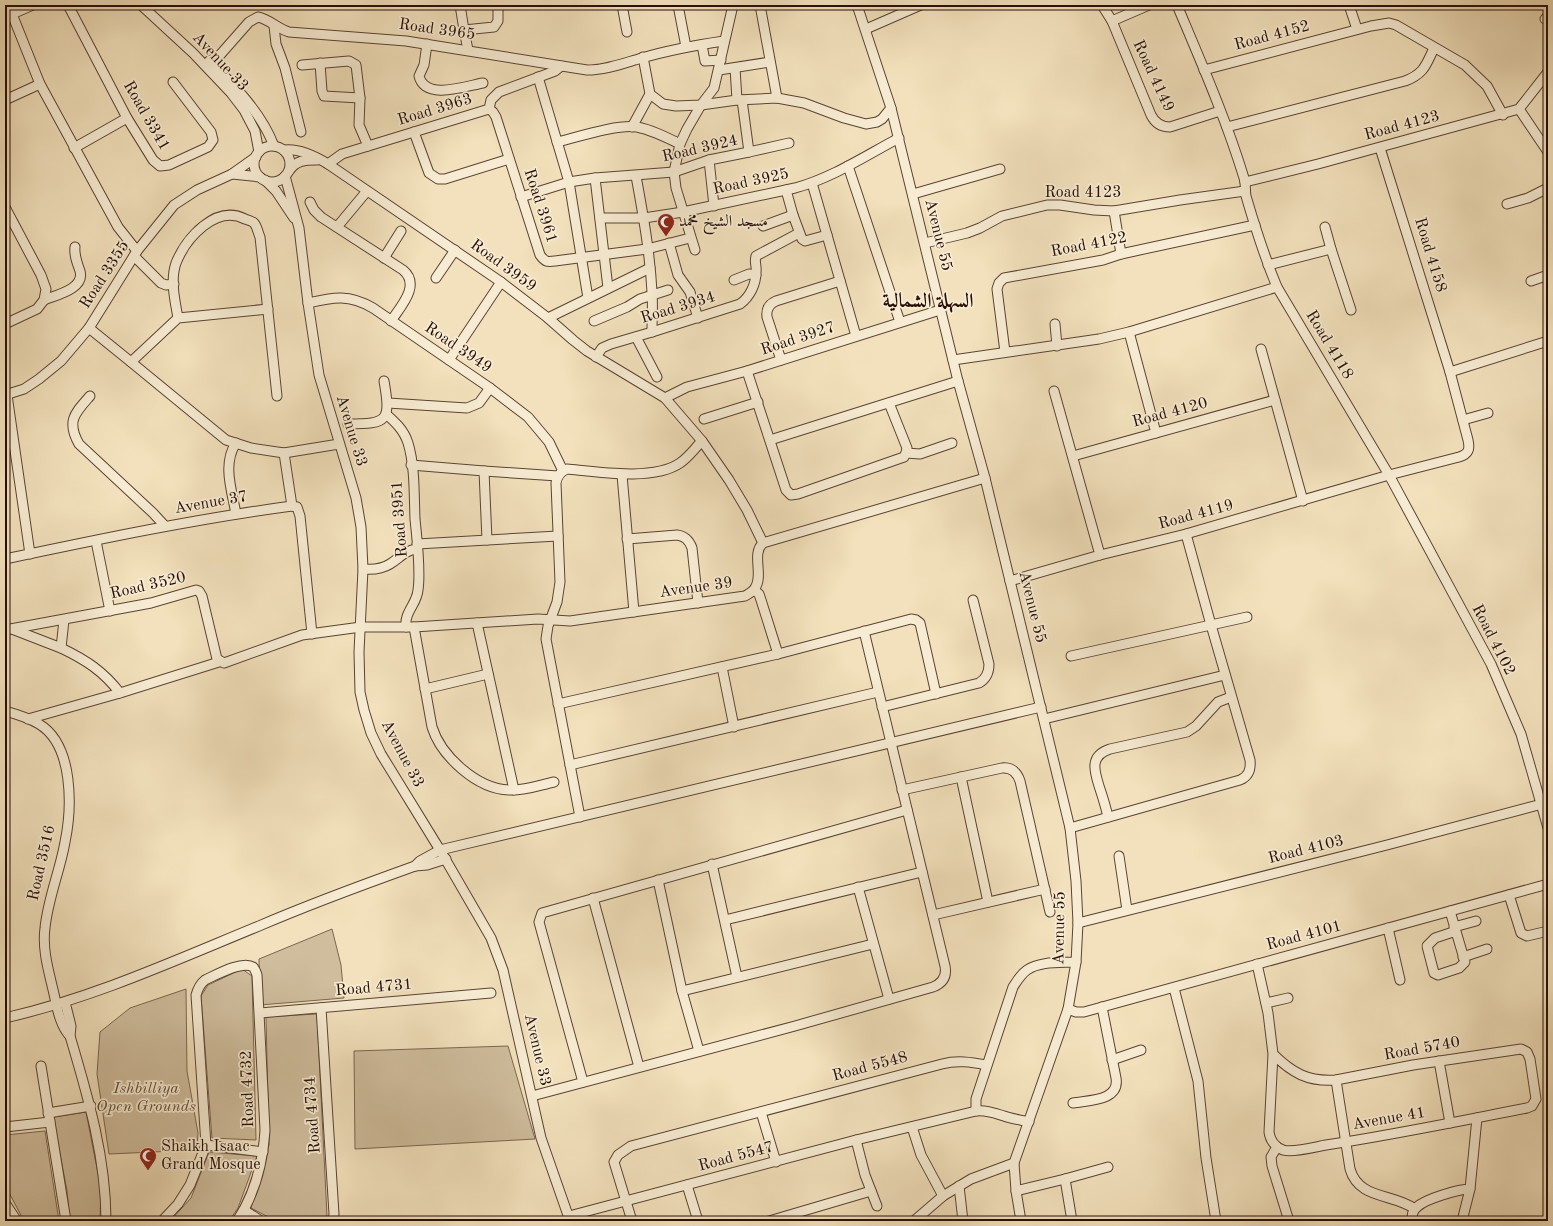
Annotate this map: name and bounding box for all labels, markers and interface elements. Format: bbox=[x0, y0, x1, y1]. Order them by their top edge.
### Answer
street label: Road 3965 bbox=[398, 17, 476, 43]
street label: Road 4152 bbox=[1233, 18, 1311, 54]
street label: Avenue 33 bbox=[189, 30, 251, 94]
street label: Road 4149 bbox=[1129, 38, 1177, 114]
street label: Road 3341 bbox=[120, 79, 172, 153]
street label: Road 3963 bbox=[396, 91, 474, 129]
street label: Road 4123 bbox=[1363, 108, 1441, 144]
street label: Road 3924 bbox=[661, 133, 739, 165]
street label: Road 3925 bbox=[712, 166, 790, 198]
street label: Road 3961 bbox=[520, 167, 560, 245]
street label: Road 4123 bbox=[1044, 185, 1122, 201]
street label: Avenue 55 bbox=[921, 197, 955, 273]
mosque icon: مسجد الشيخ محمد bbox=[656, 212, 676, 237]
place label: مسجد الشيخ محمد bbox=[679, 214, 768, 235]
street label: Road 4158 bbox=[1411, 216, 1449, 294]
street label: Road 4122 bbox=[1050, 230, 1128, 260]
street label: Road 3959 bbox=[467, 237, 539, 295]
street label: Road 3355 bbox=[77, 238, 133, 312]
street label: Road 3934 bbox=[639, 289, 717, 327]
district label: السهلة الشمالية bbox=[882, 291, 974, 313]
street label: Road 4118 bbox=[1302, 308, 1356, 382]
street label: Road 3927 bbox=[759, 319, 837, 359]
street label: Road 3949 bbox=[422, 320, 494, 376]
street label: Avenue 33 bbox=[333, 393, 369, 469]
street label: Road 4120 bbox=[1131, 395, 1209, 431]
street label: Road 3951 bbox=[389, 480, 411, 558]
street label: Avenue 37 bbox=[173, 489, 249, 517]
street label: Road 4119 bbox=[1157, 497, 1235, 533]
street label: Avenue 55 bbox=[1015, 569, 1049, 645]
street label: Road 3520 bbox=[109, 570, 187, 602]
street label: Avenue 39 bbox=[658, 575, 734, 601]
street label: Road 4102 bbox=[1468, 602, 1518, 678]
street label: Avenue 33 bbox=[378, 718, 426, 790]
street label: Road 3516 bbox=[26, 824, 58, 902]
street label: Road 4103 bbox=[1267, 833, 1345, 867]
street label: Avenue 55 bbox=[1051, 891, 1069, 965]
street label: Road 4101 bbox=[1265, 918, 1343, 954]
street label: Road 4731 bbox=[335, 977, 413, 999]
street label: Avenue 33 bbox=[521, 1012, 553, 1088]
street label: Road 5740 bbox=[1383, 1034, 1461, 1064]
street label: Road 5548 bbox=[831, 1049, 909, 1085]
street label: Road 4732 bbox=[239, 1050, 257, 1128]
street label: Road 4734 bbox=[302, 1076, 324, 1154]
park label: Ishbilliya Open Grounds bbox=[96, 1081, 196, 1115]
street label: Avenue 41 bbox=[1351, 1105, 1427, 1133]
place label: Shaikh Isaac Grand Mosque bbox=[161, 1139, 261, 1173]
street label: Road 5547 bbox=[697, 1139, 775, 1175]
mosque icon: Shaikh Isaac Grand Mosque bbox=[138, 1146, 158, 1171]

